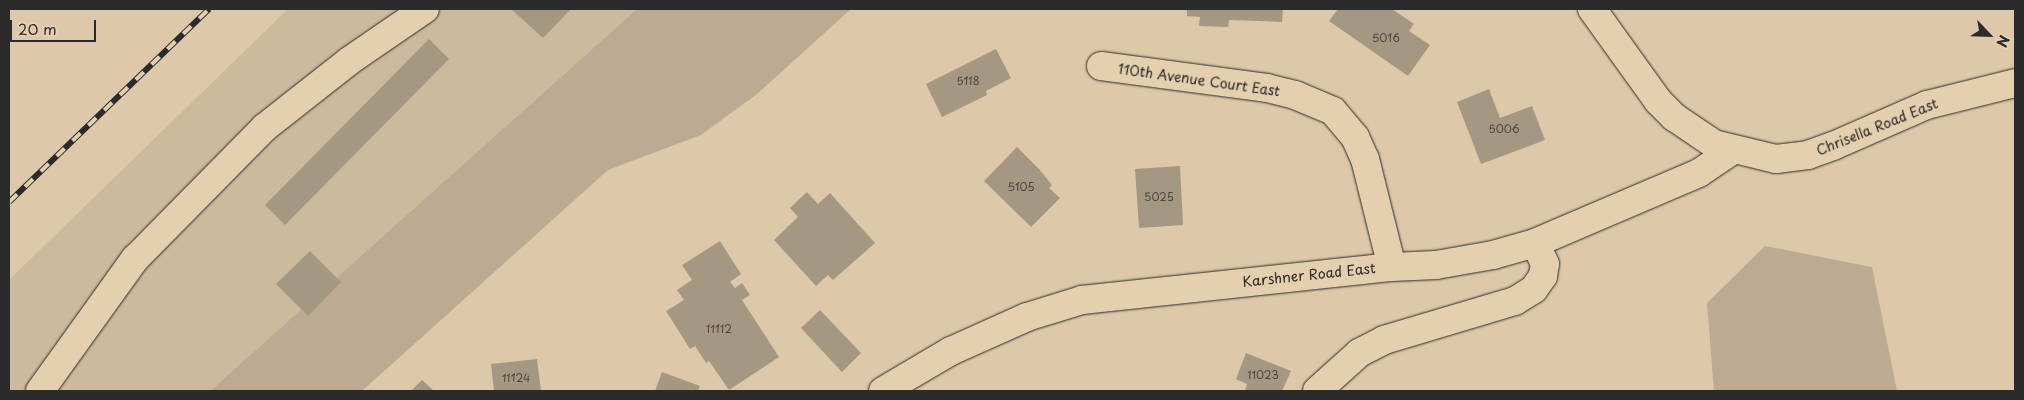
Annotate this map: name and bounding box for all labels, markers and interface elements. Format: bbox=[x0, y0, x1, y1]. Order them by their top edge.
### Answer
scale bar bbox=[12, 10, 99, 42]
north arrow bbox=[1964, 10, 2014, 60]
text: 20 m bbox=[18, 17, 57, 40]
house number: 5016 bbox=[1372, 31, 1400, 45]
text: N bbox=[1991, 32, 2015, 51]
street label: 110th Avenue Court East bbox=[1116, 60, 1282, 100]
house number: 5118 bbox=[956, 74, 980, 88]
street label: Chrisella Road East bbox=[1814, 95, 1940, 159]
house number: 5006 bbox=[1489, 122, 1519, 136]
house number: 5105 bbox=[1007, 180, 1035, 194]
house number: 5025 bbox=[1144, 190, 1174, 204]
street label: Karshner Road East bbox=[1241, 260, 1377, 290]
house number: 11112 bbox=[706, 322, 732, 336]
house number: 11023 bbox=[1247, 368, 1279, 382]
house number: 11124 bbox=[502, 371, 530, 385]

